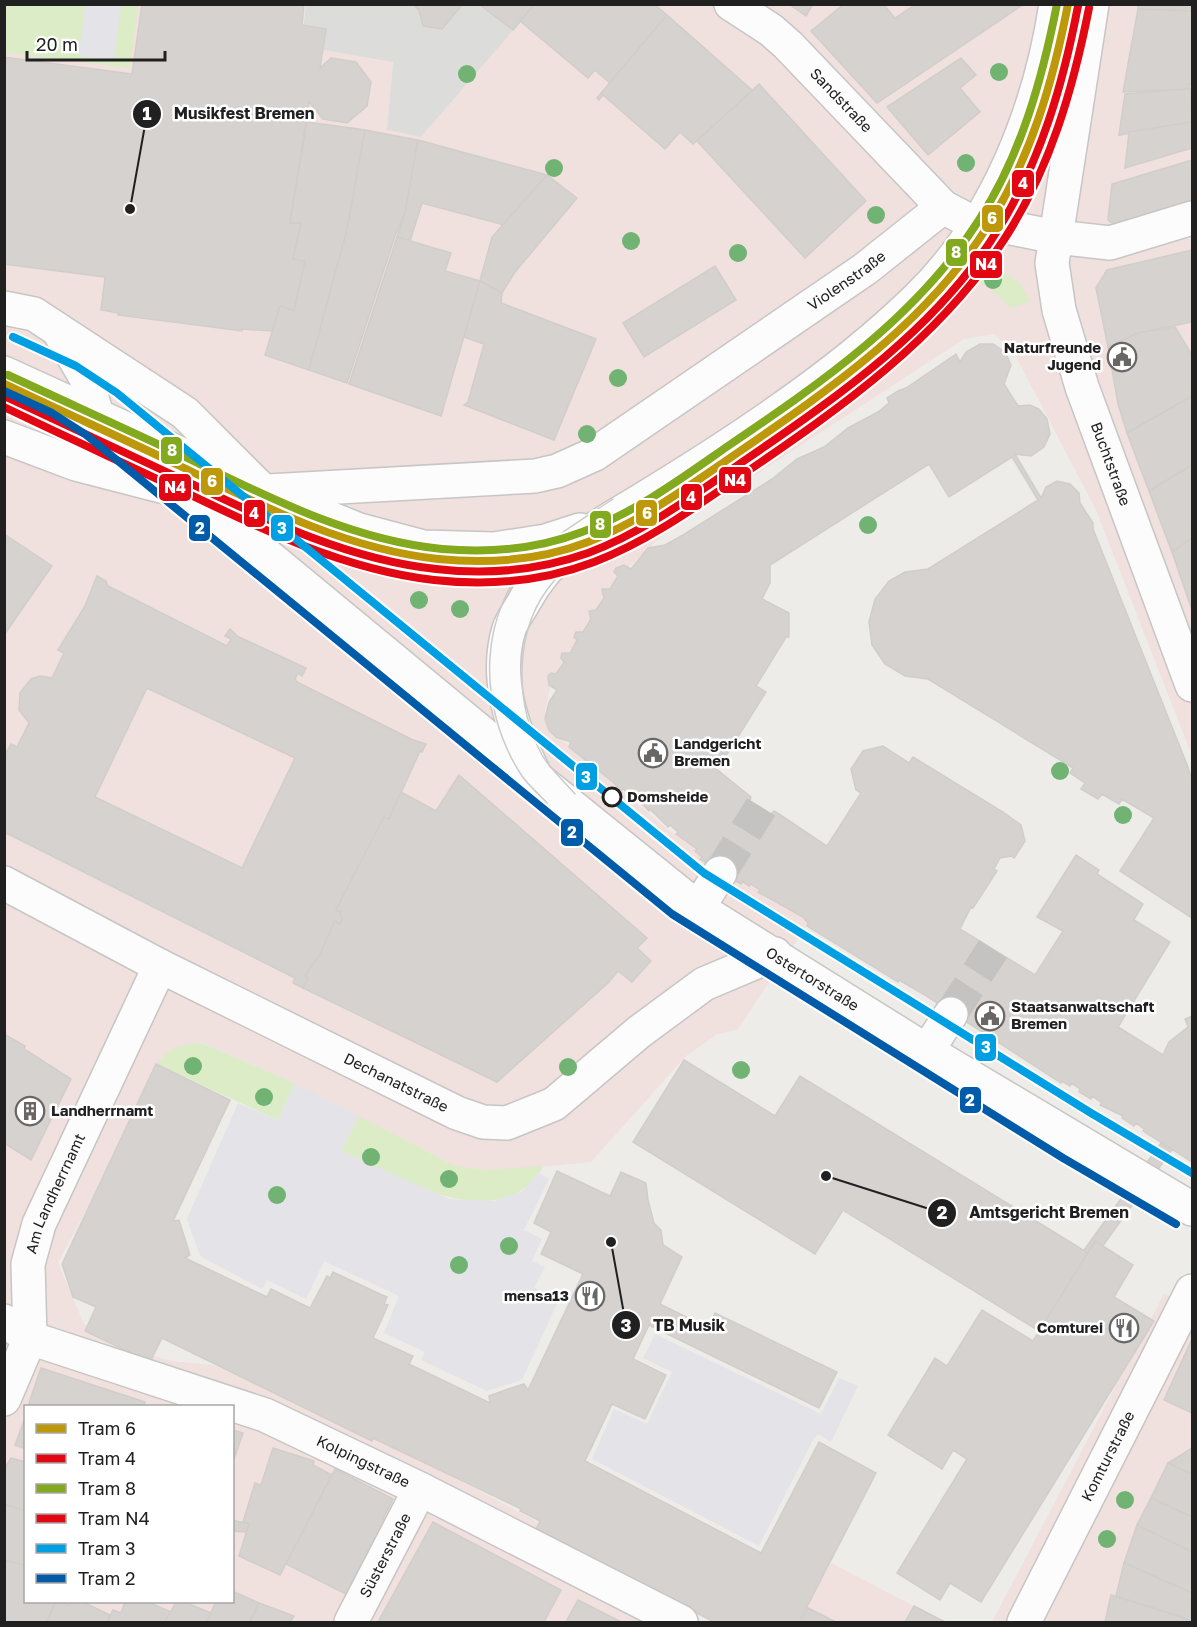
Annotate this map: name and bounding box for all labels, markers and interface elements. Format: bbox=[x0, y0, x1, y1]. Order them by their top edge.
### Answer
scale bar bbox=[27, 24, 165, 62]
text: 20 m bbox=[36, 33, 78, 55]
street label: Sandstraße bbox=[807, 64, 877, 136]
callout: Musikfest Bremen bbox=[132, 97, 326, 131]
text: 1 bbox=[142, 102, 152, 124]
text: Musikfest Bremen bbox=[174, 103, 314, 123]
line badge: 4 bbox=[1011, 169, 1035, 198]
text: 4 bbox=[1018, 173, 1028, 193]
line badge: 6 bbox=[981, 204, 1004, 233]
text: 6 bbox=[987, 208, 997, 228]
line badge: 8 bbox=[945, 238, 968, 267]
text: 8 bbox=[951, 242, 961, 262]
street label: Violenstraße bbox=[804, 246, 889, 314]
line badge: N4 bbox=[969, 250, 1003, 279]
text: N4 bbox=[975, 254, 997, 274]
place label: Naturfreunde Jugend bbox=[1004, 338, 1101, 373]
public building icon: Naturfreunde Jugend bbox=[1106, 341, 1138, 373]
street label: Buchtstraße bbox=[1088, 419, 1135, 508]
line badge: 8 bbox=[160, 436, 183, 465]
text: 8 bbox=[167, 440, 177, 460]
line badge: N4 bbox=[718, 466, 752, 494]
line badge: 6 bbox=[200, 467, 224, 496]
text: N4 bbox=[724, 470, 746, 490]
text: 6 bbox=[207, 471, 217, 491]
line badge: N4 bbox=[158, 473, 192, 502]
text: N4 bbox=[164, 477, 186, 497]
line badge: 4 bbox=[680, 483, 703, 511]
text: 4 bbox=[686, 487, 696, 507]
line badge: 4 bbox=[243, 499, 266, 528]
line badge: 6 bbox=[635, 499, 658, 527]
text: 4 bbox=[249, 503, 259, 523]
text: 6 bbox=[642, 503, 652, 523]
line badge: 8 bbox=[589, 510, 612, 539]
line badge: 2 bbox=[188, 514, 211, 542]
line badge: 3 bbox=[270, 514, 294, 542]
text: 8 bbox=[595, 514, 605, 534]
text: 2 bbox=[195, 518, 205, 538]
text: 3 bbox=[277, 518, 287, 538]
place label: Landgericht Bremen bbox=[674, 734, 761, 769]
public building icon: Landgericht Bremen bbox=[637, 737, 669, 769]
line badge: 3 bbox=[575, 762, 598, 791]
text: 3 bbox=[581, 767, 591, 787]
marker: Domsheide bbox=[602, 787, 622, 807]
place label: Domsheide bbox=[627, 787, 709, 805]
line badge: 2 bbox=[560, 818, 584, 847]
text: 2 bbox=[567, 822, 577, 842]
street label: Ostertorstraße bbox=[763, 943, 863, 1014]
place label: Staatsanwaltschaft Bremen bbox=[1011, 997, 1154, 1032]
public building icon: Staatsanwaltschaft Bremen bbox=[974, 1000, 1006, 1032]
line badge: 3 bbox=[974, 1033, 997, 1062]
text: 3 bbox=[981, 1037, 991, 1057]
street label: Dechanatstraße bbox=[341, 1048, 452, 1115]
line badge: 2 bbox=[959, 1086, 982, 1114]
text: 2 bbox=[965, 1090, 975, 1110]
building icon: Landherrnamt bbox=[14, 1095, 46, 1127]
place label: Landherrnamt bbox=[51, 1101, 153, 1119]
street label: Am Landherrnamt bbox=[21, 1130, 88, 1256]
callout: Amtsgericht Bremen bbox=[927, 1196, 1141, 1230]
text: 2 bbox=[937, 1201, 948, 1223]
text: Amtsgericht Bremen bbox=[969, 1202, 1129, 1222]
restaurant icon: mensa13 bbox=[574, 1280, 606, 1312]
place label: mensa13 bbox=[504, 1286, 569, 1304]
callout: TB Musik bbox=[611, 1308, 738, 1342]
restaurant icon: Comturei bbox=[1108, 1312, 1140, 1344]
text: 3 bbox=[621, 1314, 632, 1336]
text: TB Musik bbox=[653, 1315, 726, 1335]
place label: Comturei bbox=[1037, 1318, 1103, 1336]
legend bbox=[24, 1405, 234, 1603]
street label: Komturstraße bbox=[1077, 1407, 1138, 1504]
text: Tram 6 bbox=[78, 1417, 136, 1439]
street label: Kolpingstraße bbox=[314, 1431, 413, 1491]
text: Tram 4 bbox=[78, 1447, 136, 1469]
text: Tram 8 bbox=[78, 1477, 136, 1499]
text: Tram N4 bbox=[78, 1507, 150, 1529]
street label: Süsterstraße bbox=[355, 1509, 414, 1600]
text: Tram 3 bbox=[78, 1537, 136, 1559]
text: Tram 2 bbox=[78, 1567, 135, 1589]

